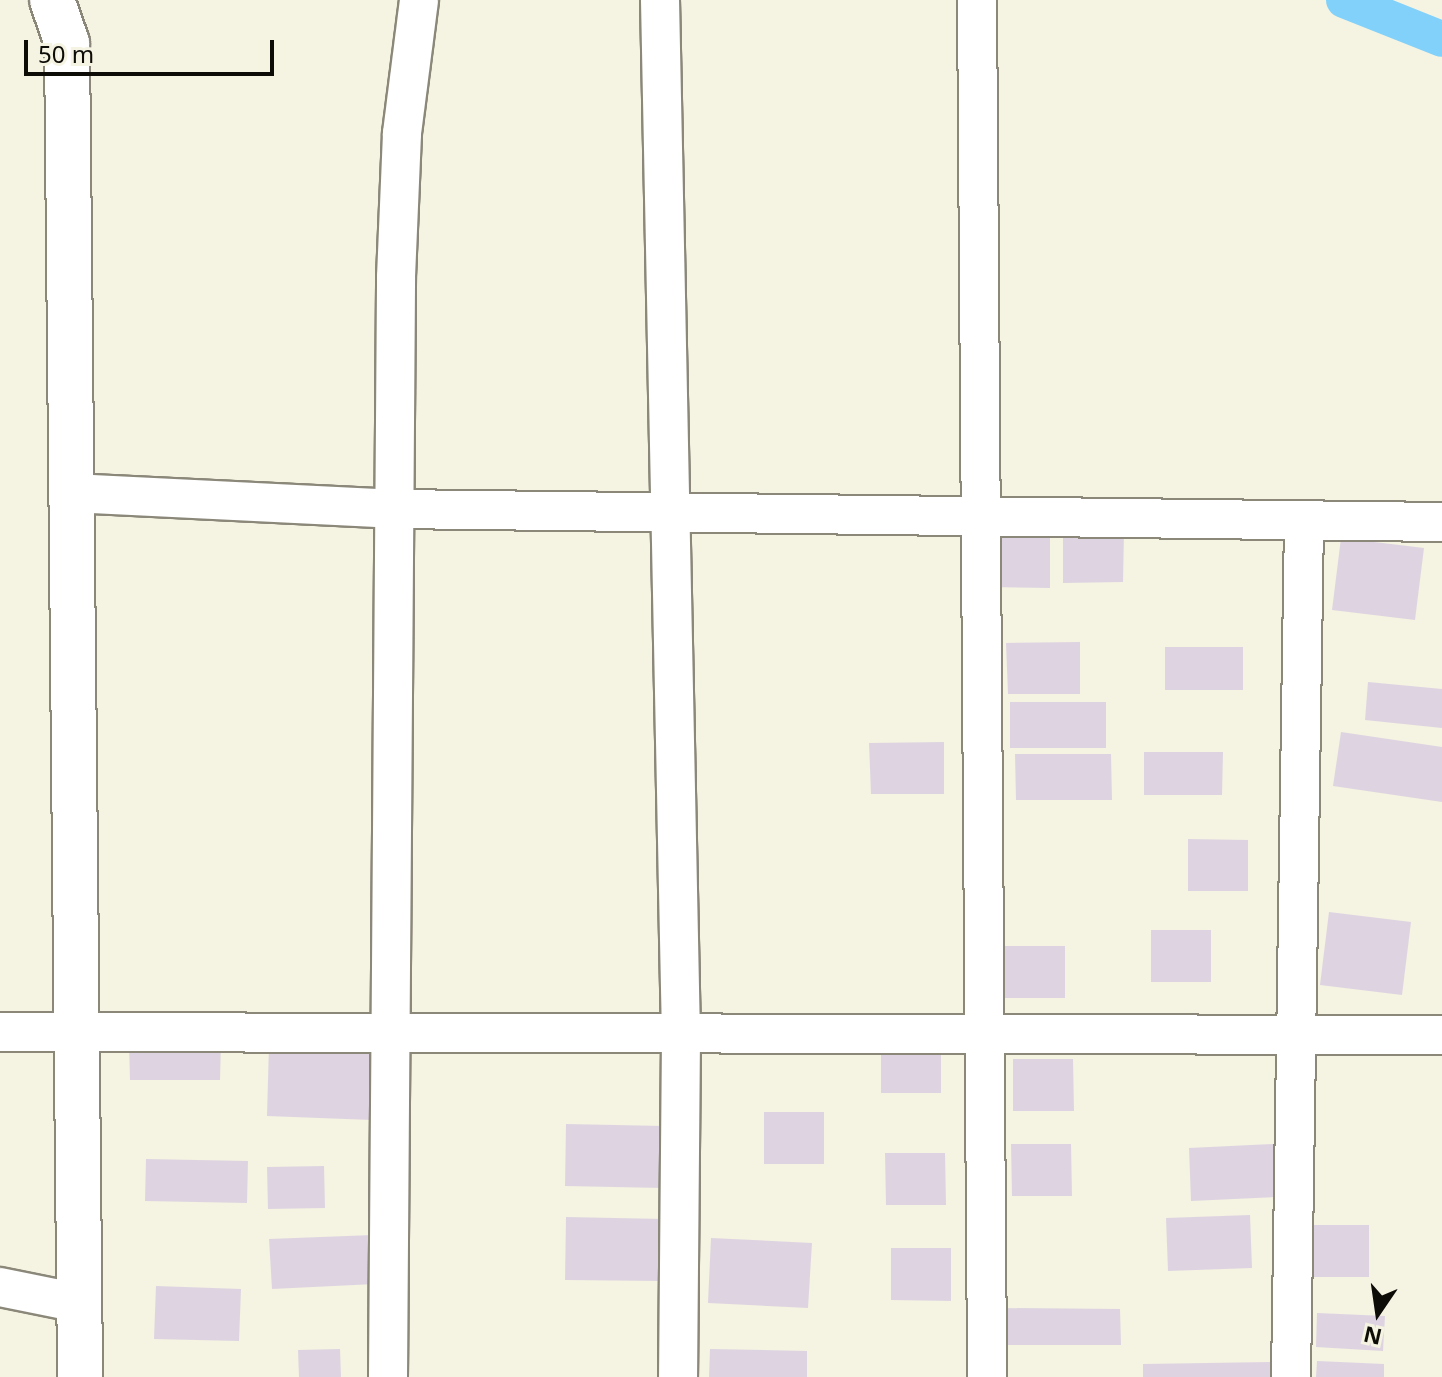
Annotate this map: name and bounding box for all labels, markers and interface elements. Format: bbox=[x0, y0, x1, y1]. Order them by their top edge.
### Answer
scale bar bbox=[28, 24, 278, 74]
text: 50 m bbox=[38, 37, 94, 70]
north arrow bbox=[1338, 1273, 1418, 1353]
text: N bbox=[1361, 1320, 1385, 1353]

